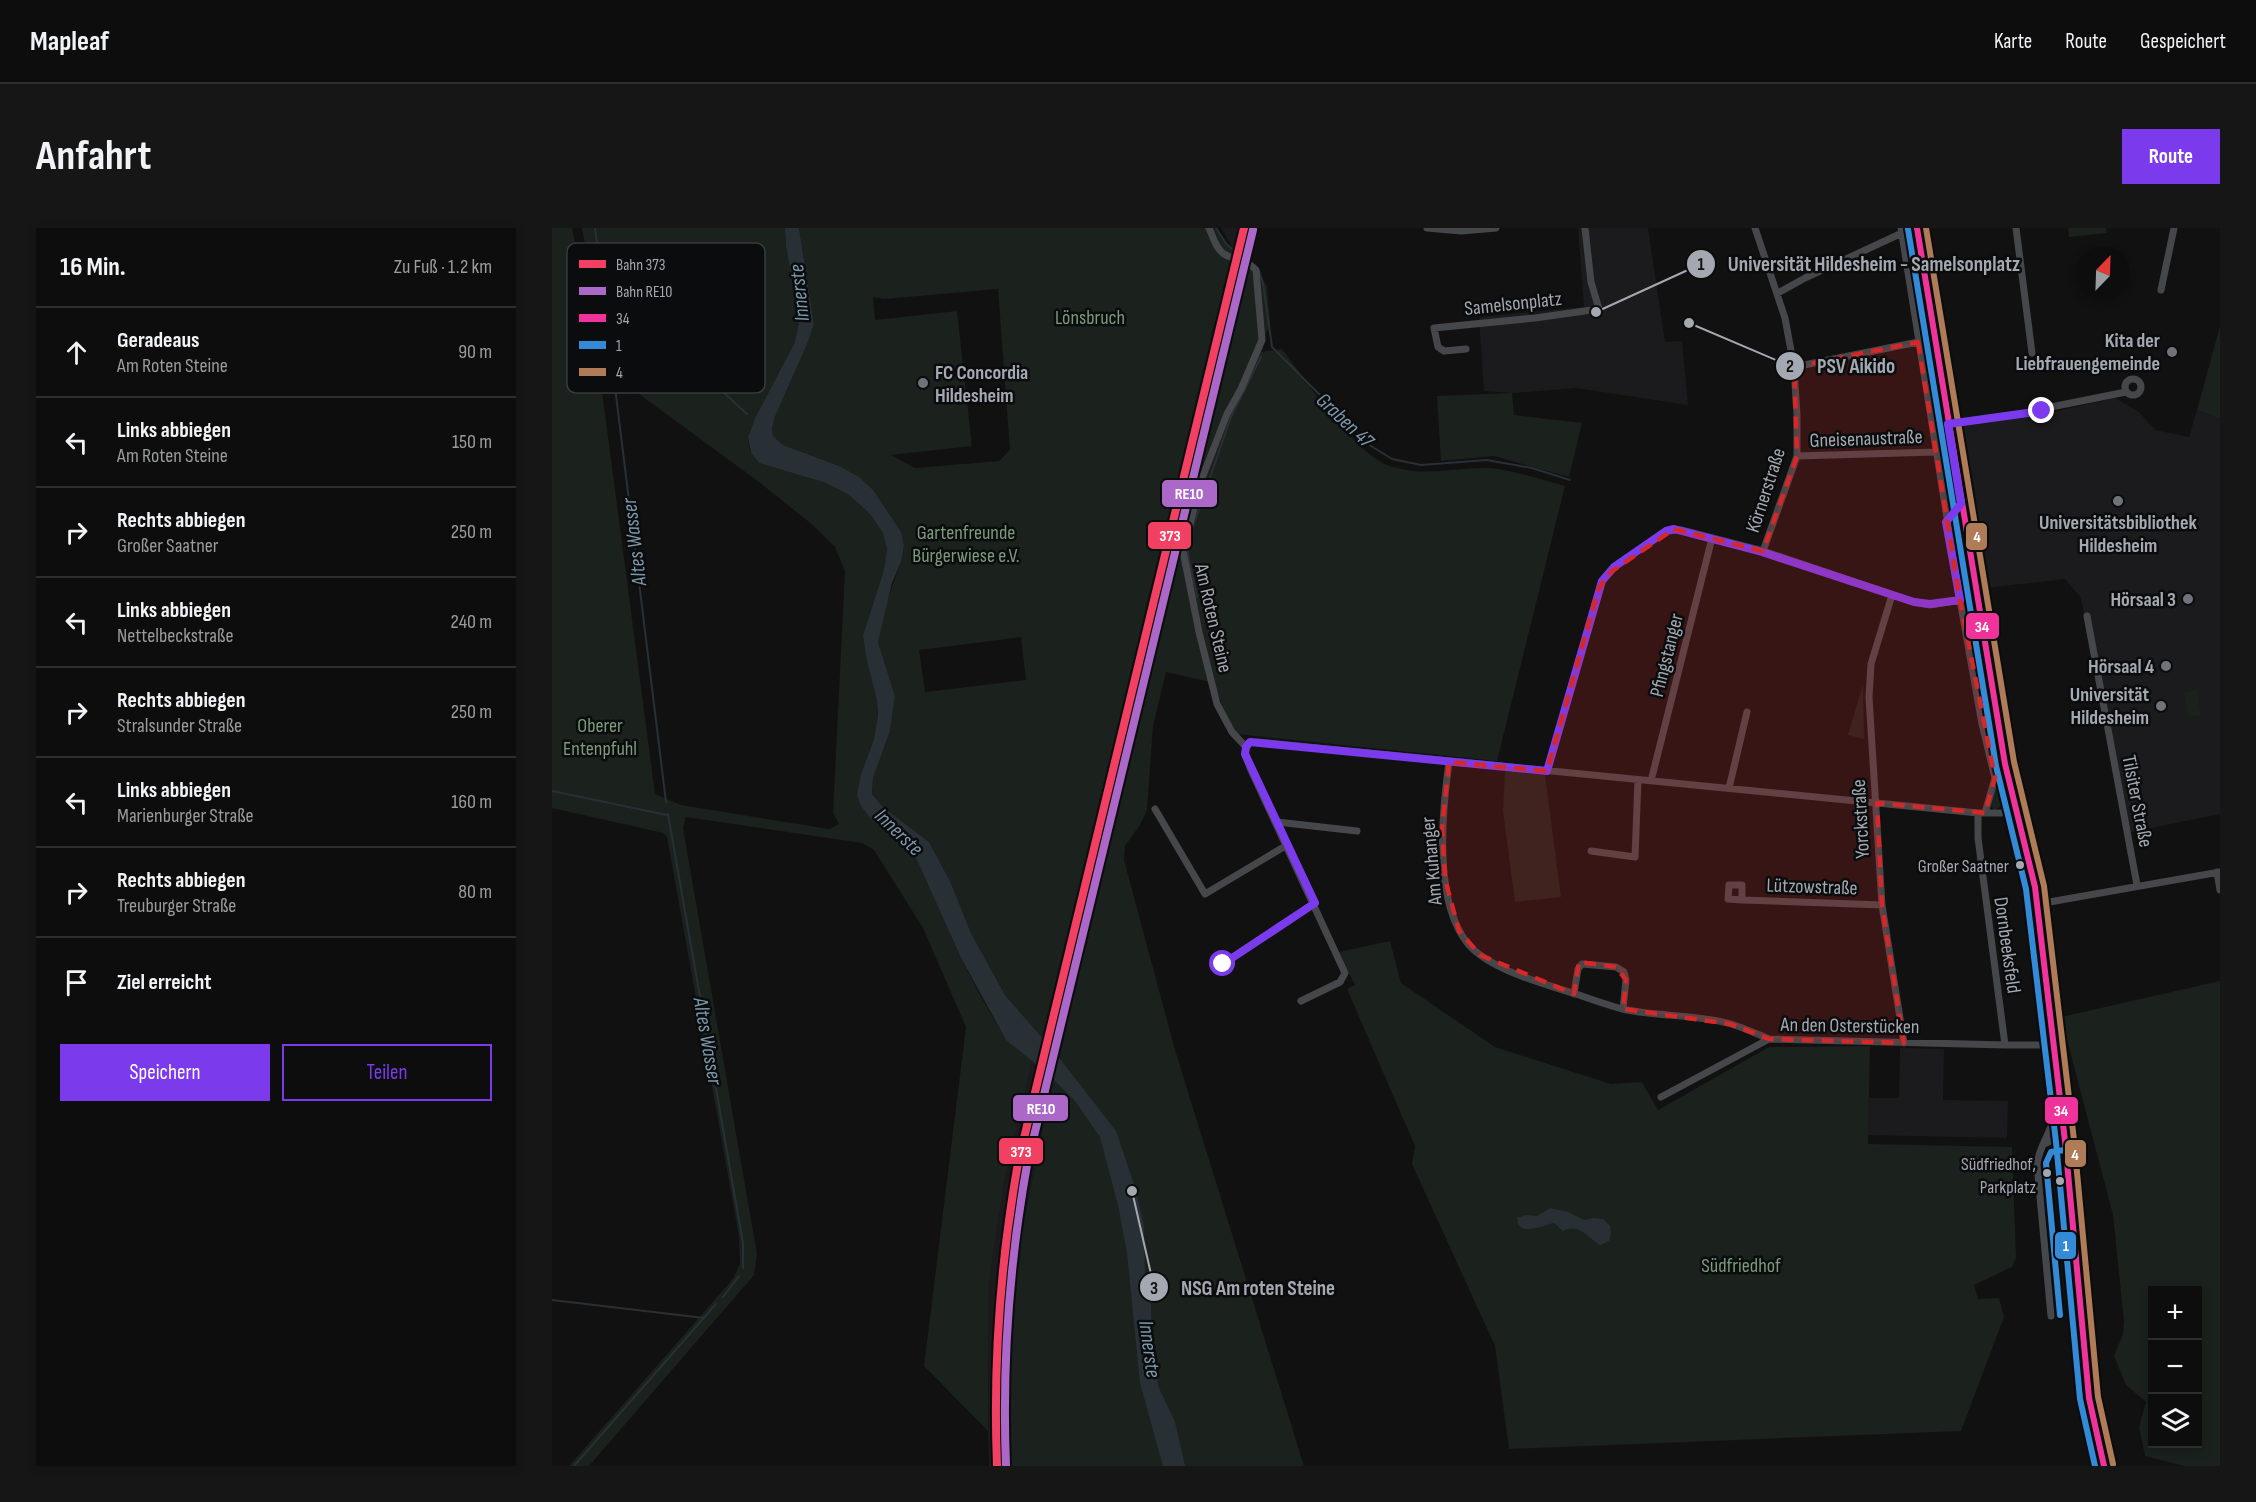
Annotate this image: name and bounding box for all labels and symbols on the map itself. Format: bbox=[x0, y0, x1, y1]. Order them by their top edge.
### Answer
legend bbox=[567, 243, 765, 393]
callout: Universität Hildesheim - Samelsonplatz bbox=[1686, 244, 2032, 283]
north arrow bbox=[2076, 246, 2130, 300]
text: Universität Hildesheim - Samelsonplatz bbox=[1728, 252, 2020, 277]
text: 1 bbox=[1697, 254, 1705, 275]
text: Bahn 373 bbox=[616, 256, 665, 275]
water label: Innerste bbox=[784, 263, 815, 323]
text: Bahn RE10 bbox=[616, 283, 672, 302]
street label: Samelsonplatz bbox=[1463, 287, 1563, 321]
park label: Lönsbruch bbox=[1055, 306, 1125, 330]
text: 34 bbox=[616, 310, 630, 329]
place label: Kita der Liebfrauengemeinde bbox=[2016, 329, 2160, 376]
text: 1 bbox=[616, 337, 622, 356]
marker: Kita der Liebfrauengemeinde bbox=[2165, 345, 2179, 359]
callout: PSV Aikido bbox=[1775, 346, 1907, 385]
text: PSV Aikido bbox=[1817, 354, 1895, 379]
text: 2 bbox=[1786, 356, 1794, 377]
place label: FC Concordia Hildesheim bbox=[935, 361, 1028, 408]
text: 4 bbox=[616, 364, 623, 383]
marker: FC Concordia Hildesheim bbox=[916, 376, 930, 390]
water label: Graben 47 bbox=[1311, 388, 1380, 454]
route end bbox=[2028, 397, 2054, 423]
street label: Gneisenaustraße bbox=[1809, 425, 1923, 453]
street label: Körnerstraße bbox=[1741, 445, 1791, 536]
line badge: RE10 bbox=[1161, 479, 1218, 508]
text: RE10 bbox=[1175, 485, 1203, 504]
marker: Universitätsbibliothek Hildesheim bbox=[2111, 494, 2125, 508]
water label: Altes Wasser bbox=[617, 496, 652, 588]
place label: Universitätsbibliothek Hildesheim bbox=[2039, 511, 2198, 558]
park label: Gartenfreunde Bürgerwiese e.V. bbox=[912, 521, 1020, 568]
line badge: 373 bbox=[1147, 521, 1192, 550]
line badge: 4 bbox=[1965, 522, 1988, 551]
text: 373 bbox=[1159, 527, 1181, 546]
text: 4 bbox=[1973, 528, 1981, 547]
street label: Am Roten Steine bbox=[1189, 561, 1237, 675]
place label: Hörsaal 3 bbox=[2110, 588, 2176, 612]
marker: Hörsaal 3 bbox=[2181, 592, 2195, 606]
street label: Pfingstanger bbox=[1645, 611, 1689, 699]
line badge: 34 bbox=[1965, 612, 2000, 640]
text: 34 bbox=[1975, 618, 1990, 637]
place label: Hörsaal 4 bbox=[2088, 655, 2154, 679]
marker: Hörsaal 4 bbox=[2159, 659, 2173, 673]
place label: Universität Hildesheim bbox=[2070, 683, 2149, 730]
marker: Universität Hildesheim bbox=[2154, 699, 2168, 713]
park label: Oberer Entenpfuhl bbox=[563, 714, 637, 761]
street label: Tilsiter Straße bbox=[2116, 753, 2158, 849]
street label: Yorckstraße bbox=[1847, 779, 1875, 859]
water label: Innerste bbox=[869, 803, 928, 861]
street label: Am Kuhanger bbox=[1416, 815, 1448, 907]
place label: Großer Saatner bbox=[1918, 856, 2009, 877]
marker: Großer Saatner bbox=[2014, 859, 2026, 871]
street label: Lützowstraße bbox=[1766, 873, 1858, 901]
street label: Dornbeeksfeld bbox=[1988, 896, 2026, 995]
route start bbox=[1209, 950, 1235, 976]
water label: Altes Wasser bbox=[687, 995, 728, 1088]
street label: An den Osterstücken bbox=[1779, 1013, 1920, 1039]
line badge: RE10 bbox=[1012, 1094, 1069, 1122]
line badge: 34 bbox=[2044, 1096, 2079, 1125]
text: RE10 bbox=[1027, 1100, 1055, 1119]
text: 34 bbox=[2054, 1102, 2069, 1121]
line badge: 373 bbox=[998, 1137, 1044, 1165]
line badge: 4 bbox=[2064, 1139, 2087, 1168]
text: 373 bbox=[1010, 1143, 1032, 1162]
text: 4 bbox=[2071, 1146, 2079, 1165]
place label: Südfriedhof, Parkplatz bbox=[1961, 1154, 2037, 1198]
marker: Südfriedhof, Parkplatz bbox=[2041, 1167, 2053, 1179]
unlabelled marker bbox=[2054, 1175, 2066, 1187]
line badge: 1 bbox=[2054, 1231, 2077, 1260]
text: 1 bbox=[2063, 1237, 2070, 1256]
park label: Südfriedhof bbox=[1701, 1254, 1781, 1278]
callout: NSG Am roten Steine bbox=[1139, 1268, 1347, 1307]
text: NSG Am roten Steine bbox=[1181, 1276, 1335, 1301]
text: 3 bbox=[1150, 1278, 1158, 1299]
water label: Innerste bbox=[1133, 1319, 1166, 1379]

